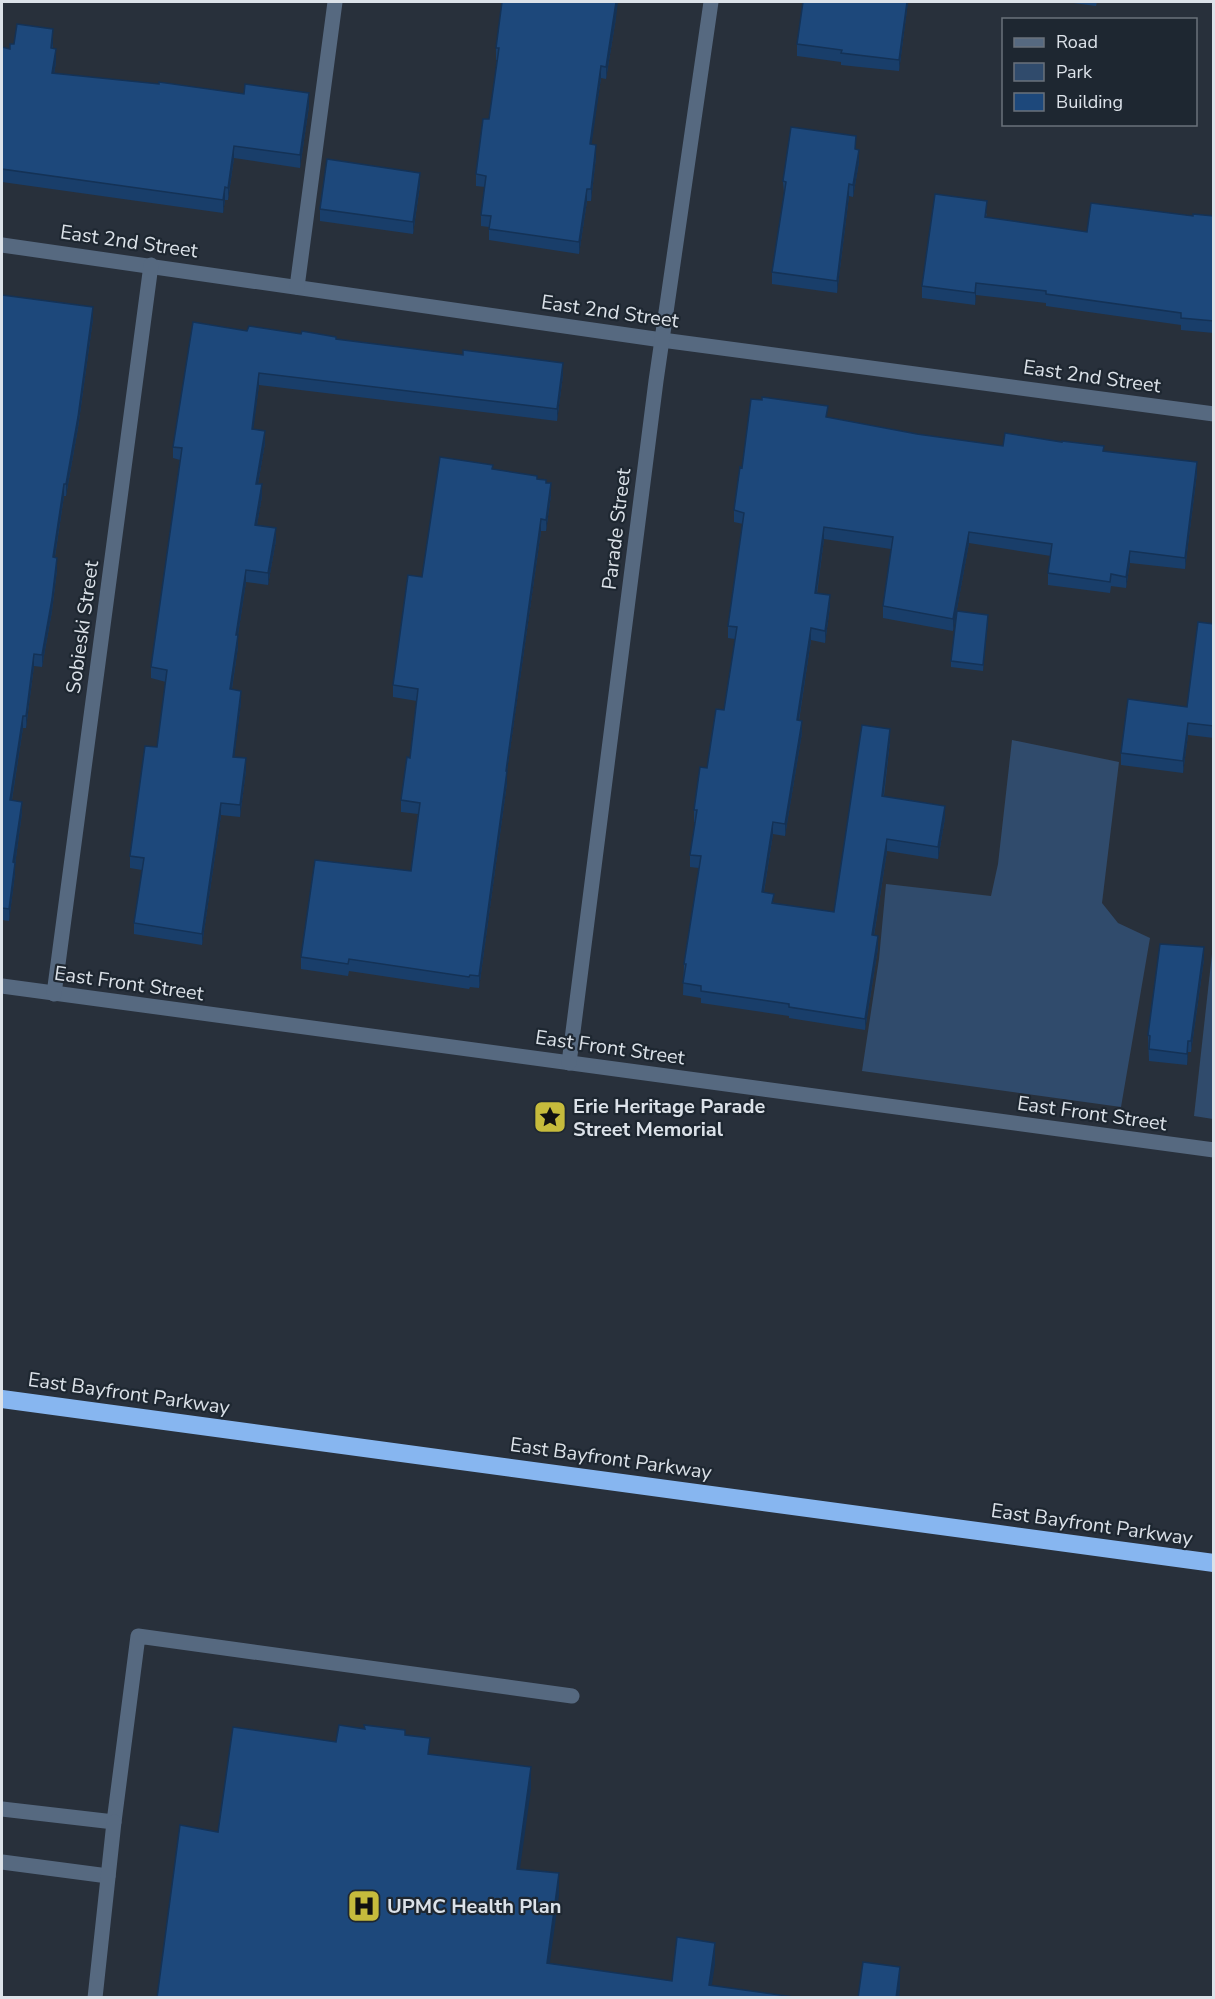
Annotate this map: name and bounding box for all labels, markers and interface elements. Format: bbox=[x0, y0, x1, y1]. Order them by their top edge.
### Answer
legend bbox=[1002, 18, 1197, 126]
text: Road bbox=[1056, 30, 1098, 54]
text: Park bbox=[1056, 60, 1093, 84]
text: Building bbox=[1056, 90, 1123, 114]
street label: East 2nd Street bbox=[58, 218, 200, 265]
street label: East 2nd Street bbox=[539, 288, 681, 335]
street label: East 2nd Street bbox=[1021, 353, 1163, 400]
street label: Parade Street bbox=[596, 466, 637, 591]
street label: Sobieski Street bbox=[60, 558, 105, 695]
street label: East Front Street bbox=[52, 960, 206, 1007]
street label: East Front Street bbox=[533, 1024, 687, 1071]
street label: East Front Street bbox=[1015, 1090, 1169, 1137]
place label: Erie Heritage Parade Street Memorial bbox=[573, 1093, 765, 1143]
place icon: Erie Heritage Parade Street Memorial bbox=[532, 1099, 568, 1135]
street label: East Bayfront Parkway bbox=[26, 1366, 232, 1421]
street label: East Bayfront Parkway bbox=[508, 1431, 714, 1486]
street label: East Bayfront Parkway bbox=[989, 1497, 1195, 1552]
hospital icon: UPMC Health Plan bbox=[346, 1888, 382, 1924]
place label: UPMC Health Plan bbox=[387, 1893, 561, 1920]

